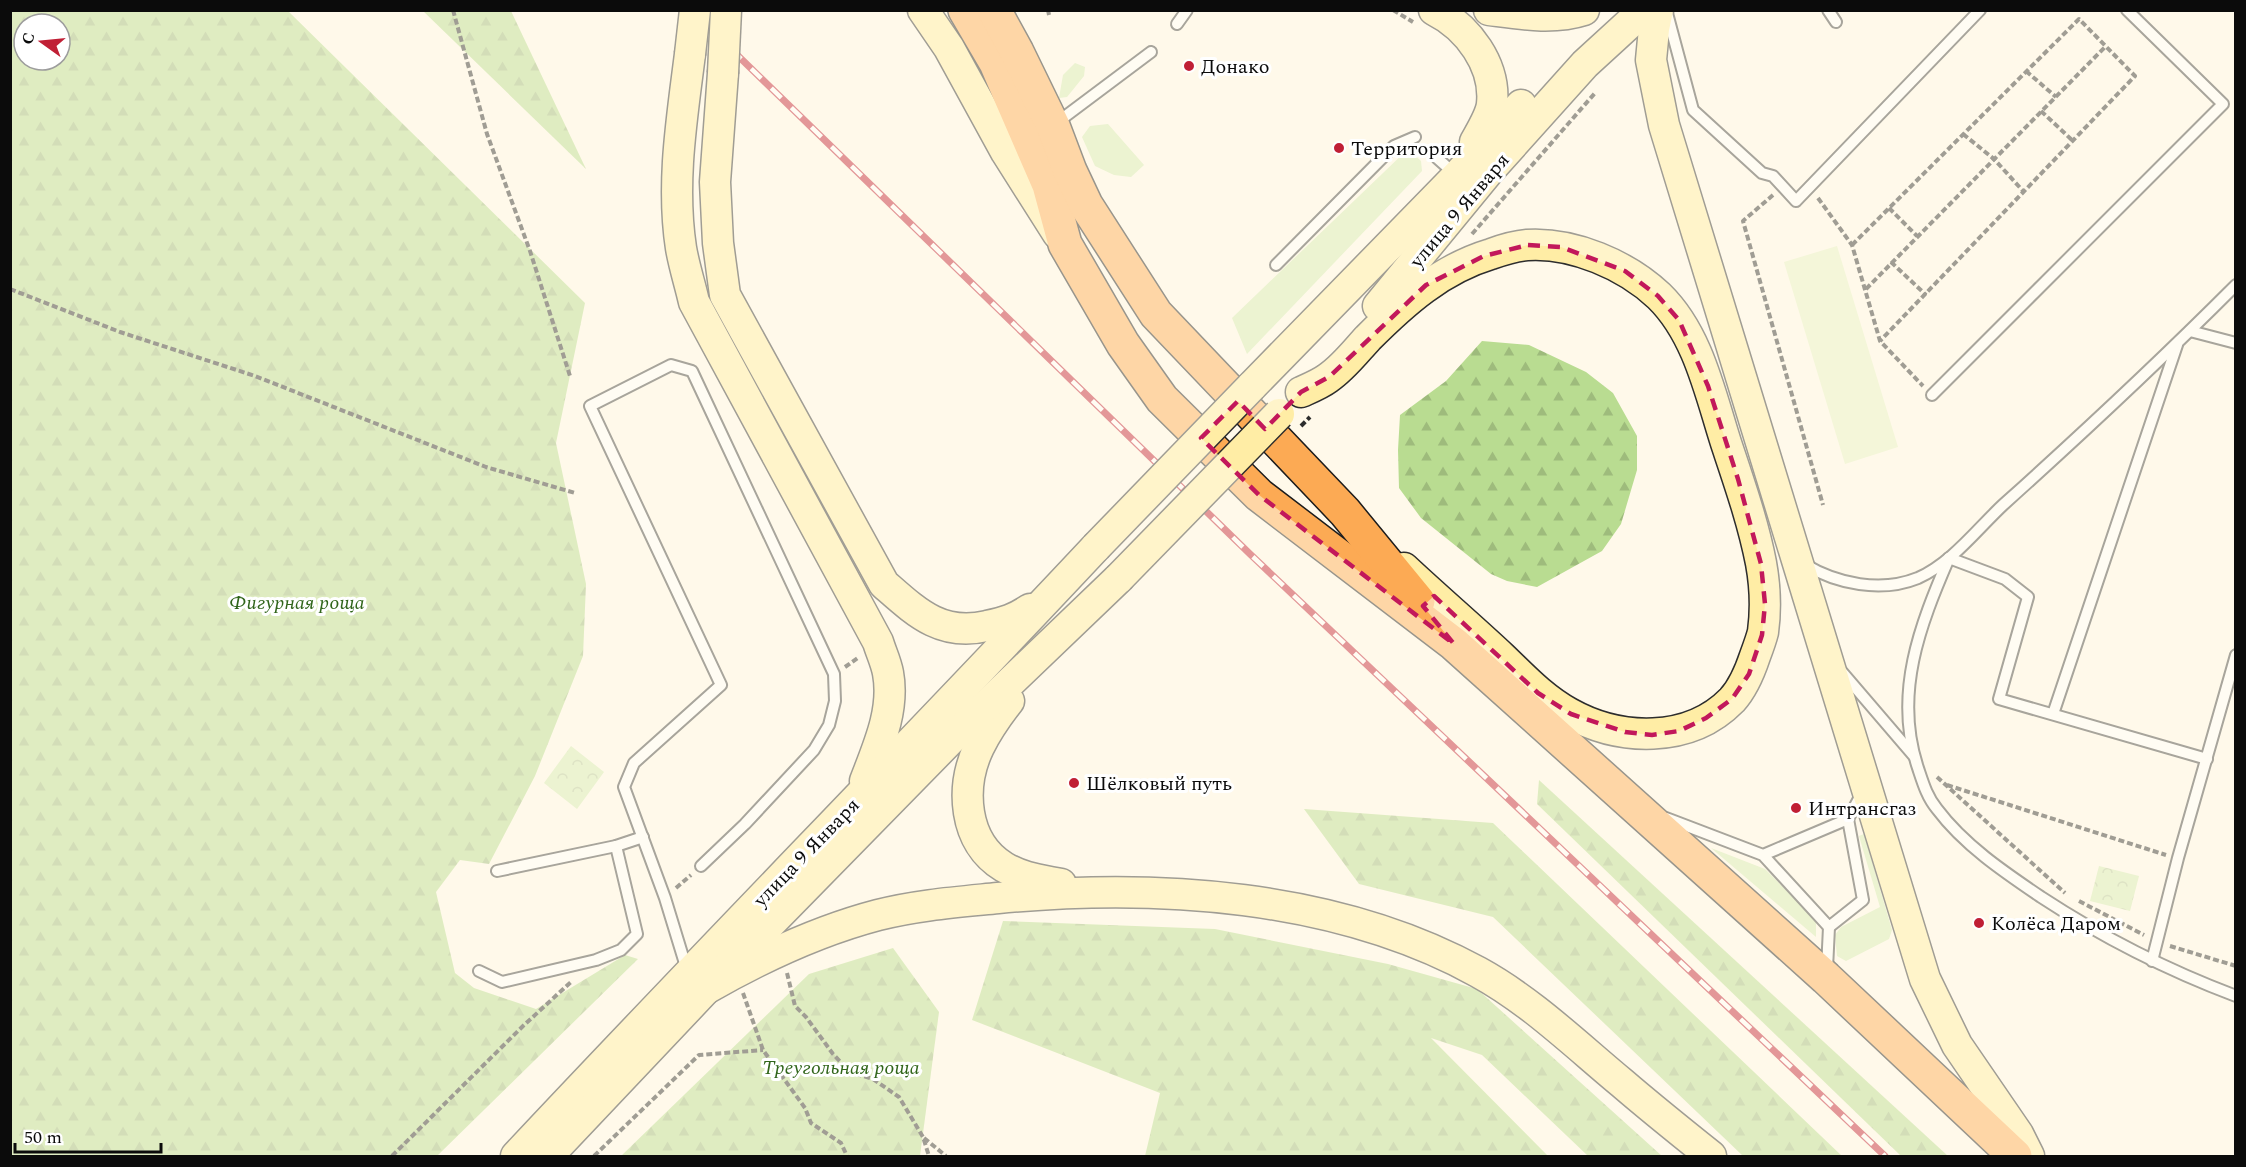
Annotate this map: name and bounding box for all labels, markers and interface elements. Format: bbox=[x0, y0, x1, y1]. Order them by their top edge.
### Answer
north arrow bbox=[12, 12, 72, 72]
text: С bbox=[15, 30, 42, 47]
place label: Донако bbox=[1201, 52, 1269, 82]
marker: Донако bbox=[1182, 59, 1196, 73]
place label: Территория bbox=[1351, 134, 1462, 164]
marker: Территория bbox=[1332, 141, 1346, 155]
street label: улица 9 Января bbox=[1402, 147, 1517, 275]
park label: Фигурная роща bbox=[229, 588, 365, 618]
place label: Шёлковый путь bbox=[1086, 769, 1232, 799]
marker: Шёлковый путь bbox=[1067, 776, 1081, 790]
street label: улица 9 Января bbox=[746, 791, 867, 915]
place label: Интрансгаз bbox=[1808, 794, 1916, 824]
marker: Интрансгаз bbox=[1789, 801, 1803, 815]
place label: Колёса Даром bbox=[1991, 909, 2121, 939]
marker: Колёса Даром bbox=[1972, 916, 1986, 930]
park label: Треугольная роща bbox=[762, 1053, 920, 1083]
scale bar bbox=[15, 1116, 160, 1154]
text: 50 m bbox=[24, 1124, 62, 1151]

